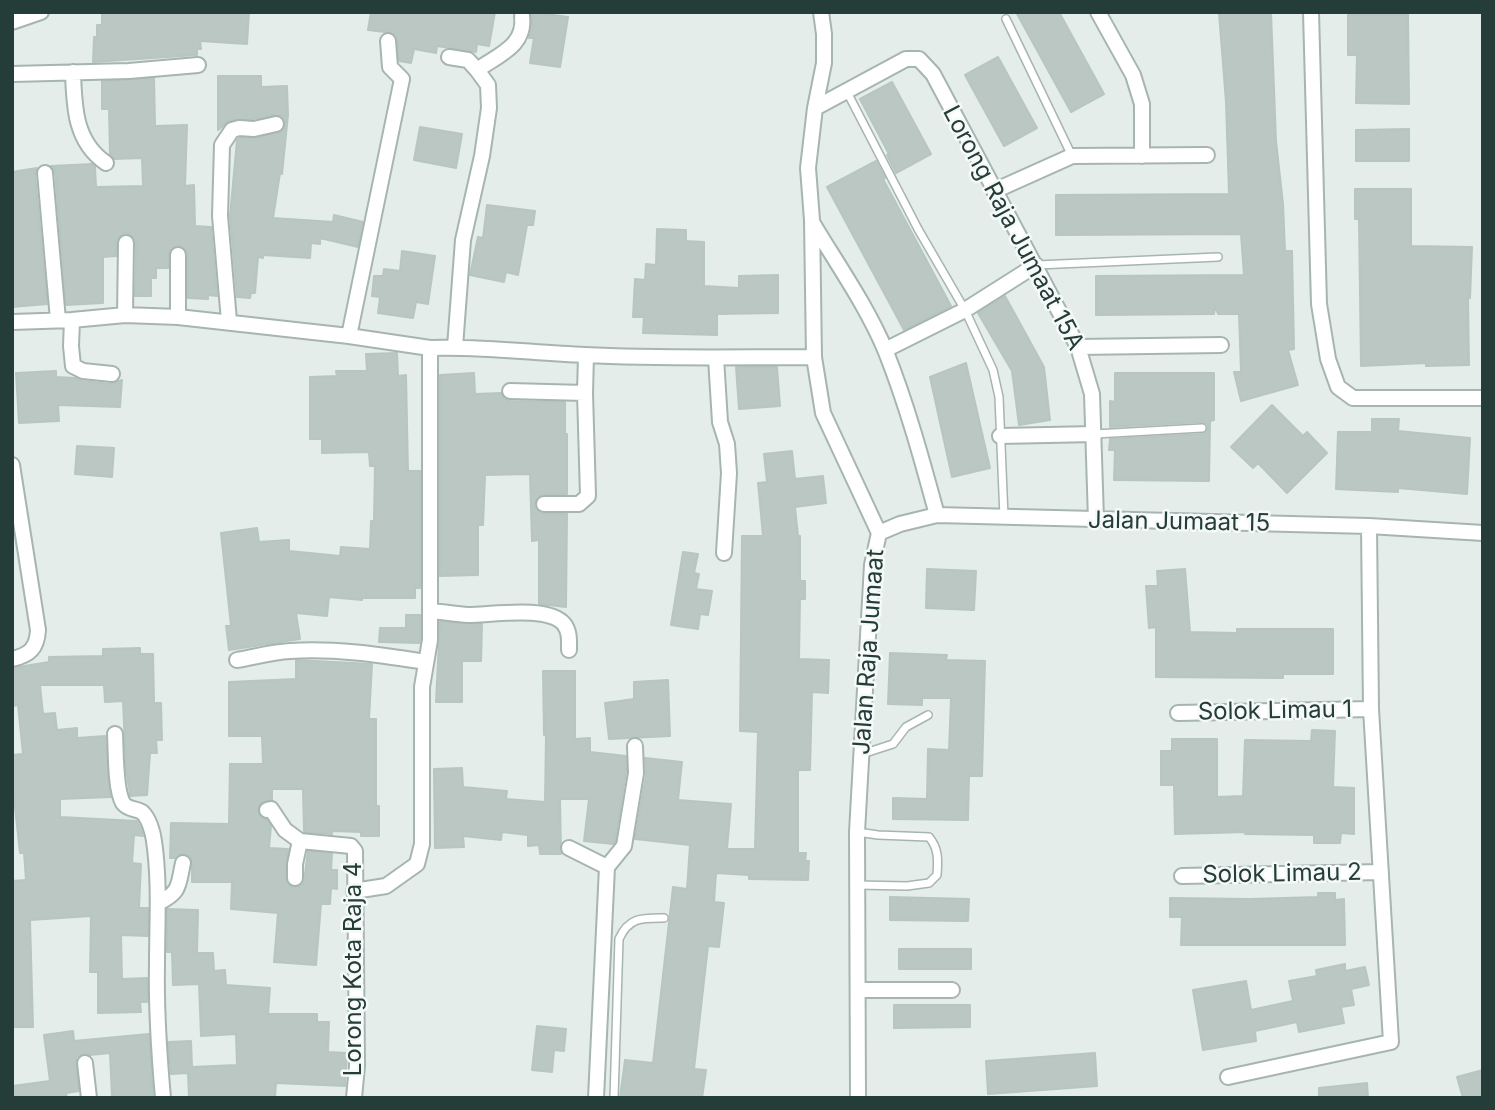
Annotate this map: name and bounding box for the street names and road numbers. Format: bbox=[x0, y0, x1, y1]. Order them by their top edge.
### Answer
street label: Lorong Raja Jumaat 15A bbox=[936, 101, 1090, 355]
street label: Jalan Jumaat 15 bbox=[1088, 506, 1270, 538]
street label: Jalan Raja Jumaat bbox=[847, 548, 891, 756]
street label: Solok Limau 1 bbox=[1198, 695, 1352, 727]
street label: Solok Limau 2 bbox=[1202, 858, 1362, 890]
street label: Lorong Kota Raja 4 bbox=[340, 862, 368, 1076]

